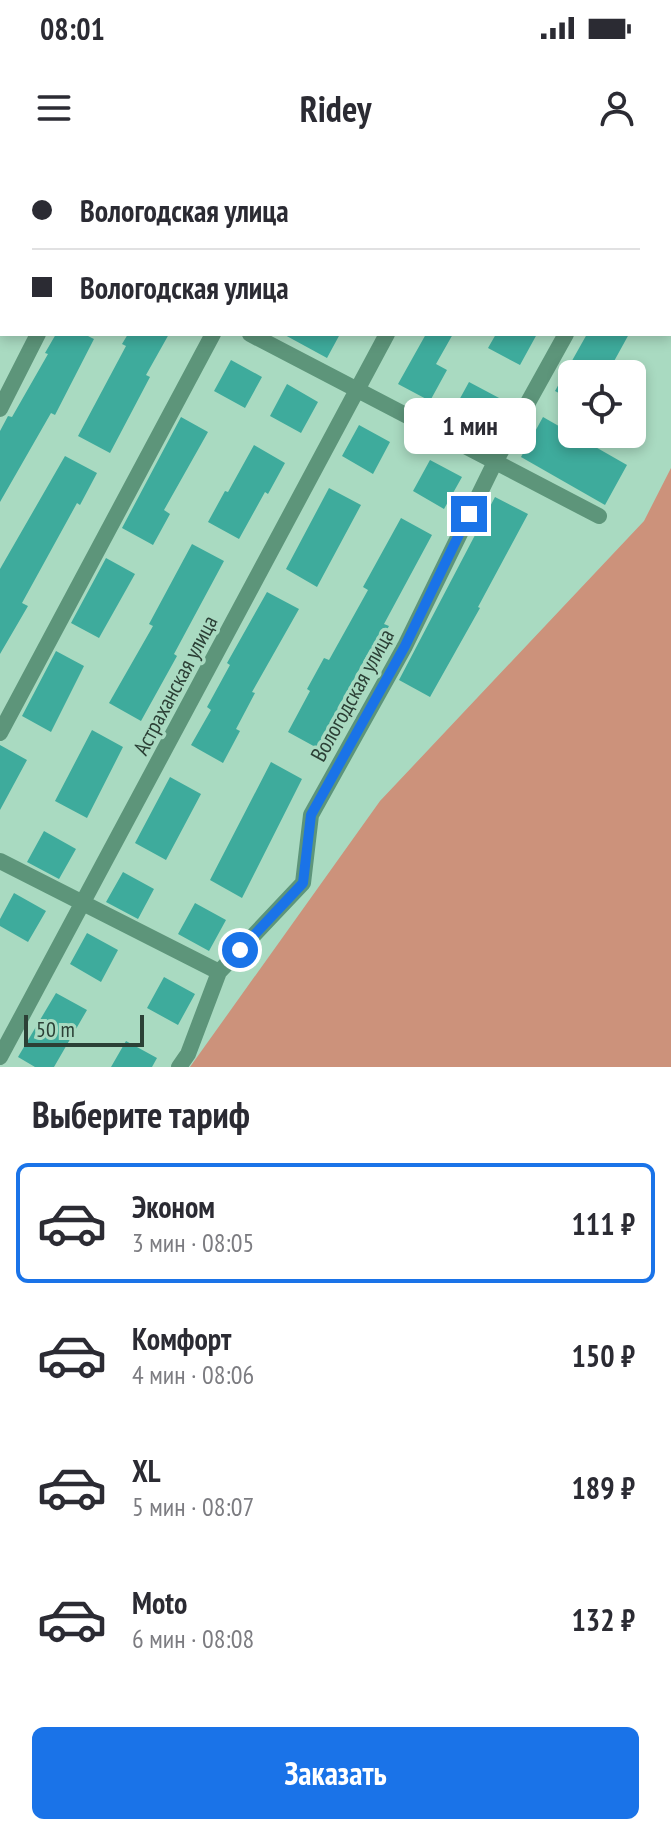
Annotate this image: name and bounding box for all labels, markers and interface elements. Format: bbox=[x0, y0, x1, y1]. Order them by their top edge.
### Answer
text: 08:01 bbox=[40, 9, 105, 48]
text: Ridey bbox=[300, 85, 371, 132]
icon: menu bbox=[32, 86, 76, 130]
icon: person bbox=[595, 86, 639, 130]
text: Вологодская улица bbox=[80, 191, 289, 230]
text: Вологодская улица bbox=[80, 268, 289, 307]
map controls bbox=[558, 360, 646, 448]
button: locate bbox=[558, 360, 646, 448]
callout: 1 мин bbox=[403, 398, 535, 454]
text: 1 мин bbox=[442, 409, 498, 442]
route end bbox=[451, 496, 487, 532]
street label: Астраханская улица bbox=[127, 610, 223, 760]
street label: Вологодская улица bbox=[304, 624, 400, 766]
route start bbox=[222, 932, 258, 968]
scale bar bbox=[24, 1011, 144, 1047]
text: 50 m bbox=[36, 1015, 75, 1043]
text: Выберите тариф bbox=[32, 1091, 250, 1138]
icon: car bbox=[36, 1187, 108, 1259]
text: Эконом bbox=[132, 1187, 215, 1226]
text: 111 ₽ bbox=[571, 1204, 635, 1243]
text: 3 мин · 08:05 bbox=[132, 1226, 254, 1259]
icon: car bbox=[36, 1319, 108, 1391]
text: Комфорт bbox=[132, 1319, 231, 1358]
text: 150 ₽ bbox=[571, 1336, 635, 1375]
text: 4 мин · 08:06 bbox=[132, 1358, 254, 1391]
icon: car bbox=[36, 1451, 108, 1523]
text: XL bbox=[132, 1451, 161, 1490]
text: 189 ₽ bbox=[571, 1468, 635, 1507]
text: 5 мин · 08:07 bbox=[132, 1490, 254, 1523]
icon: car bbox=[36, 1583, 108, 1655]
text: Moto bbox=[132, 1583, 187, 1622]
text: 132 ₽ bbox=[571, 1600, 635, 1639]
text: 6 мин · 08:08 bbox=[132, 1622, 254, 1655]
button: Заказать bbox=[32, 1727, 639, 1819]

